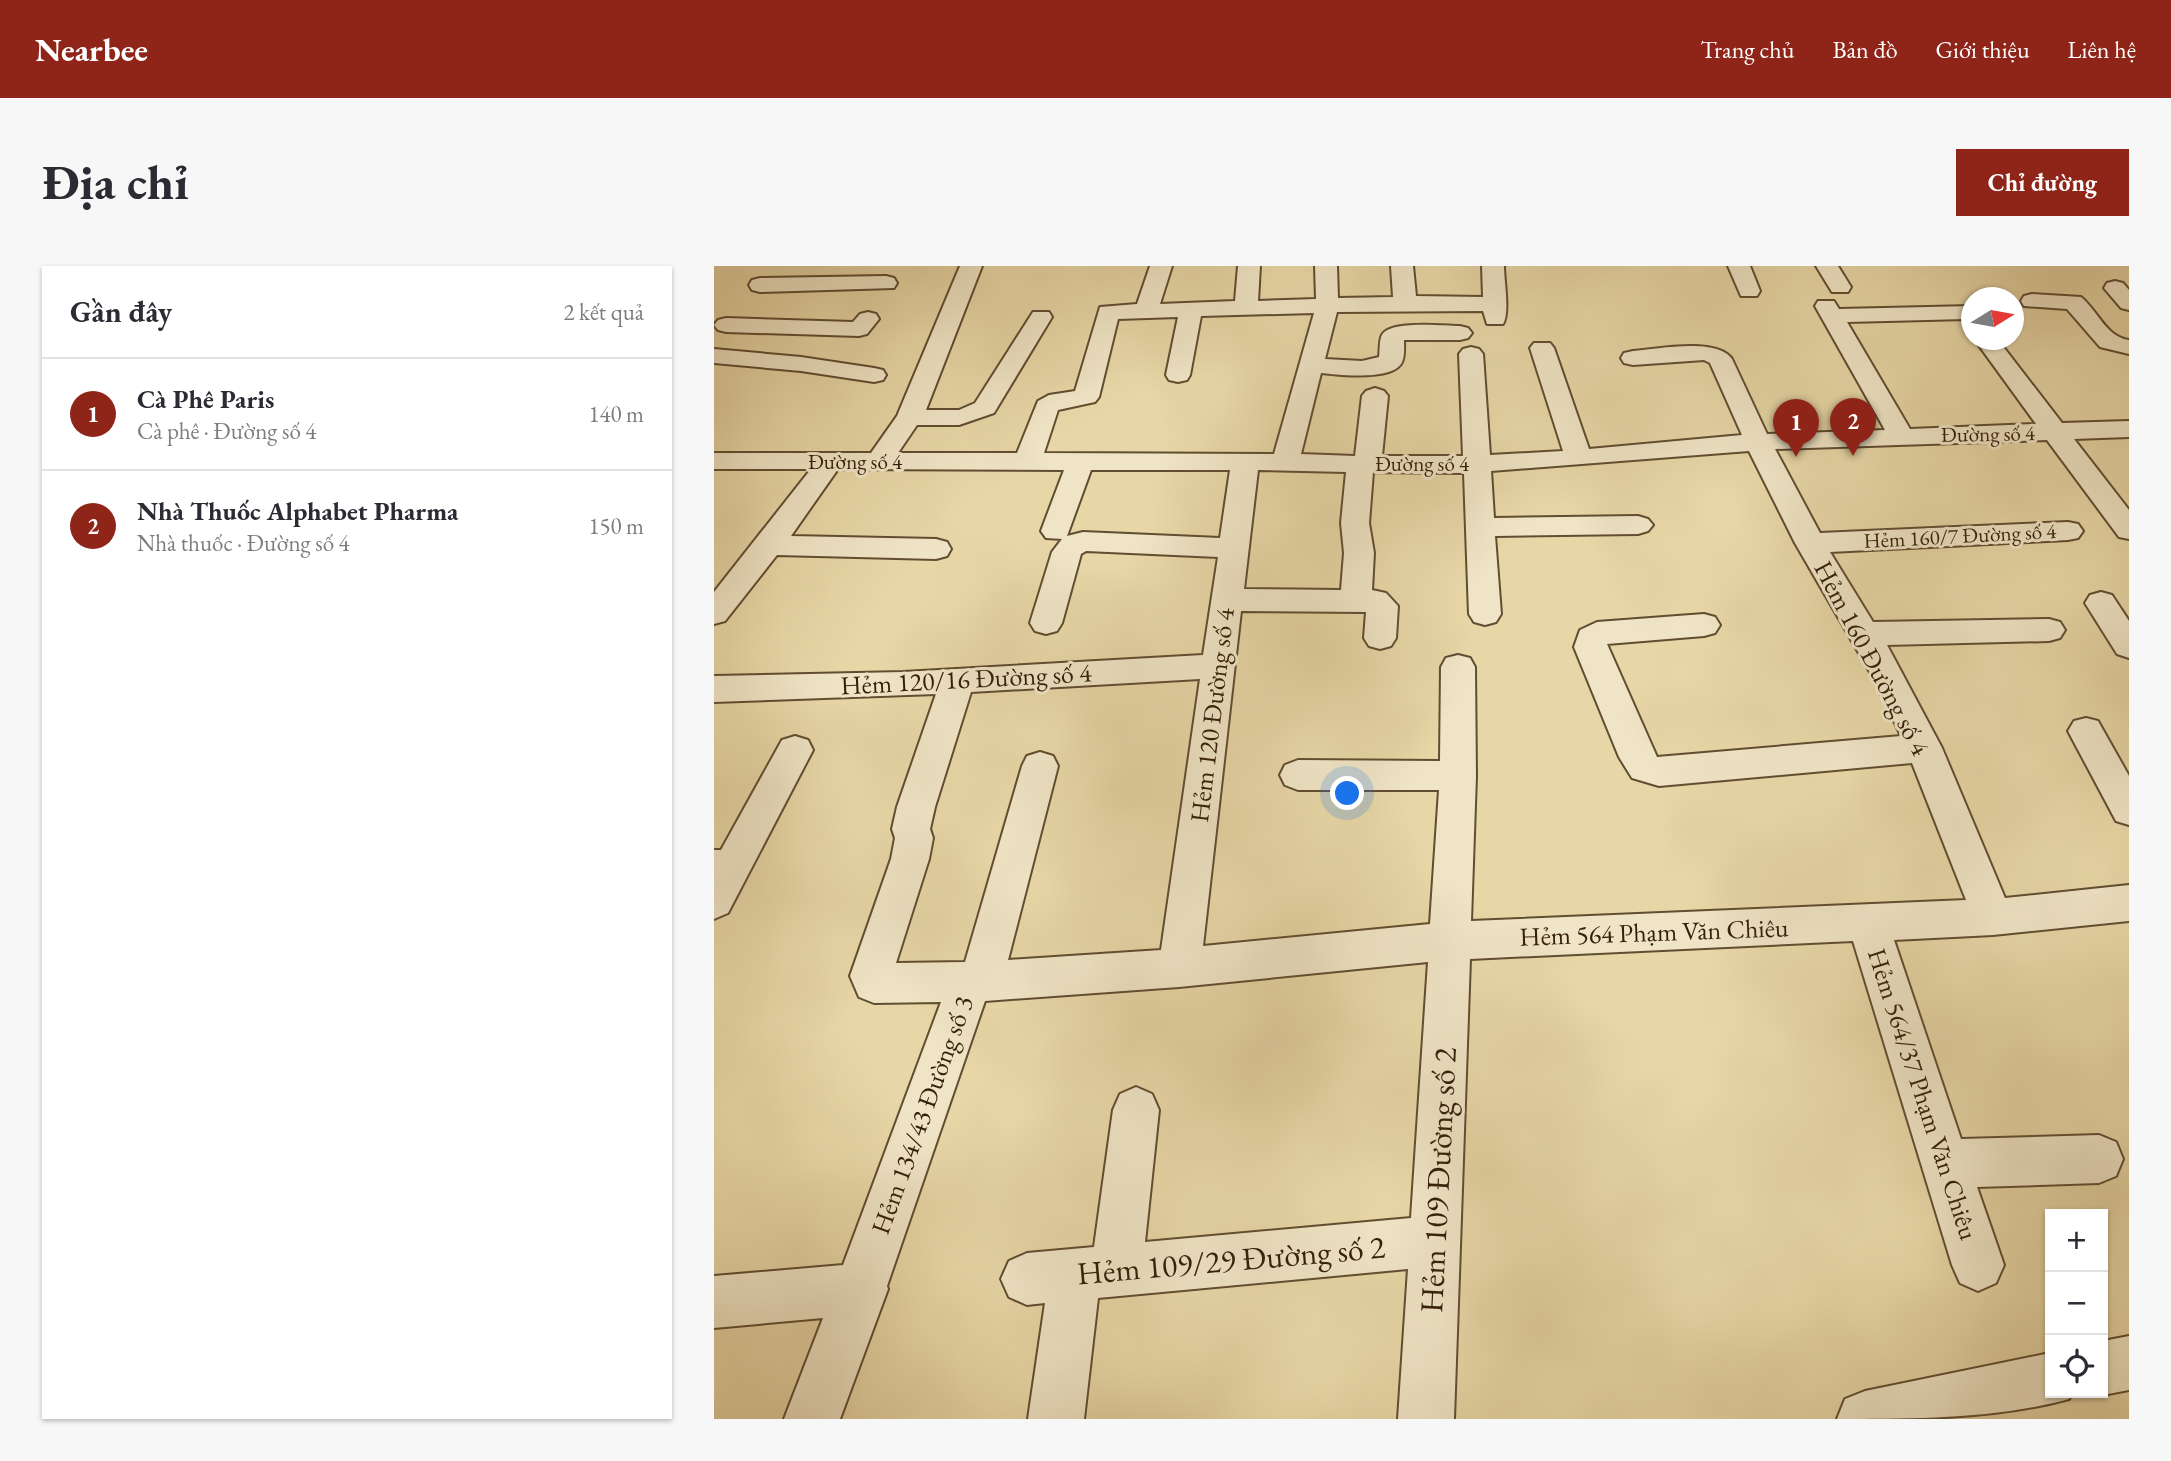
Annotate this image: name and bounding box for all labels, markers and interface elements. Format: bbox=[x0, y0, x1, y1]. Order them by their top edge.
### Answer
text: Nearbee bbox=[35, 28, 148, 71]
text: Trang chủ bbox=[1700, 34, 1794, 65]
text: Bản đồ bbox=[1832, 34, 1898, 65]
text: Giới thiệu bbox=[1936, 34, 2030, 65]
text: Liên hệ bbox=[2068, 34, 2136, 65]
button: Chỉ đường bbox=[1956, 149, 2129, 216]
text: Địa chỉ bbox=[42, 150, 189, 214]
north arrow bbox=[1961, 287, 2024, 350]
text: Gần đây bbox=[70, 292, 172, 331]
text: 2 kết quả bbox=[563, 297, 644, 327]
text: Cà Phê Paris bbox=[137, 382, 274, 416]
pin: 2 bbox=[1830, 398, 1876, 456]
text: 1 bbox=[87, 399, 99, 429]
text: 140 m bbox=[588, 399, 644, 429]
pin: 1 bbox=[1773, 399, 1819, 457]
text: Cà phê · Đường số 4 bbox=[137, 416, 316, 446]
street label: Đường số 4 bbox=[1941, 419, 2036, 448]
street label: Đường số 4 bbox=[808, 448, 903, 475]
street label: Đường số 4 bbox=[1375, 450, 1470, 477]
text: Nhà Thuốc Alphabet Pharma bbox=[137, 494, 459, 528]
text: 2 bbox=[87, 511, 99, 541]
text: 150 m bbox=[588, 511, 644, 541]
street label: Hẻm 160/7 Đường số 4 bbox=[1863, 517, 2058, 554]
text: Nhà thuốc · Đường số 4 bbox=[137, 528, 350, 558]
street label: Hẻm 160 Đường số 4 bbox=[1806, 555, 1938, 762]
street label: Hẻm 120 Đường số 4 bbox=[1182, 605, 1242, 824]
street label: Hẻm 120/16 Đường số 4 bbox=[840, 655, 1093, 703]
your location bbox=[1330, 776, 1364, 810]
street label: Hẻm 564 Phạm Văn Chiêu bbox=[1519, 910, 1789, 954]
street label: Hẻm 564/37 Phạm Văn Chiêu bbox=[1860, 944, 1986, 1244]
street label: Hẻm 134/43 Đường số 3 bbox=[863, 991, 981, 1239]
street label: Hẻm 109 Đường số 2 bbox=[1410, 1046, 1466, 1314]
map controls bbox=[2045, 1209, 2108, 1398]
button: + bbox=[2045, 1209, 2108, 1272]
street label: Hẻm 109/29 Đường số 2 bbox=[1075, 1226, 1387, 1294]
button: − bbox=[2045, 1272, 2108, 1335]
button: locate bbox=[2045, 1335, 2108, 1398]

